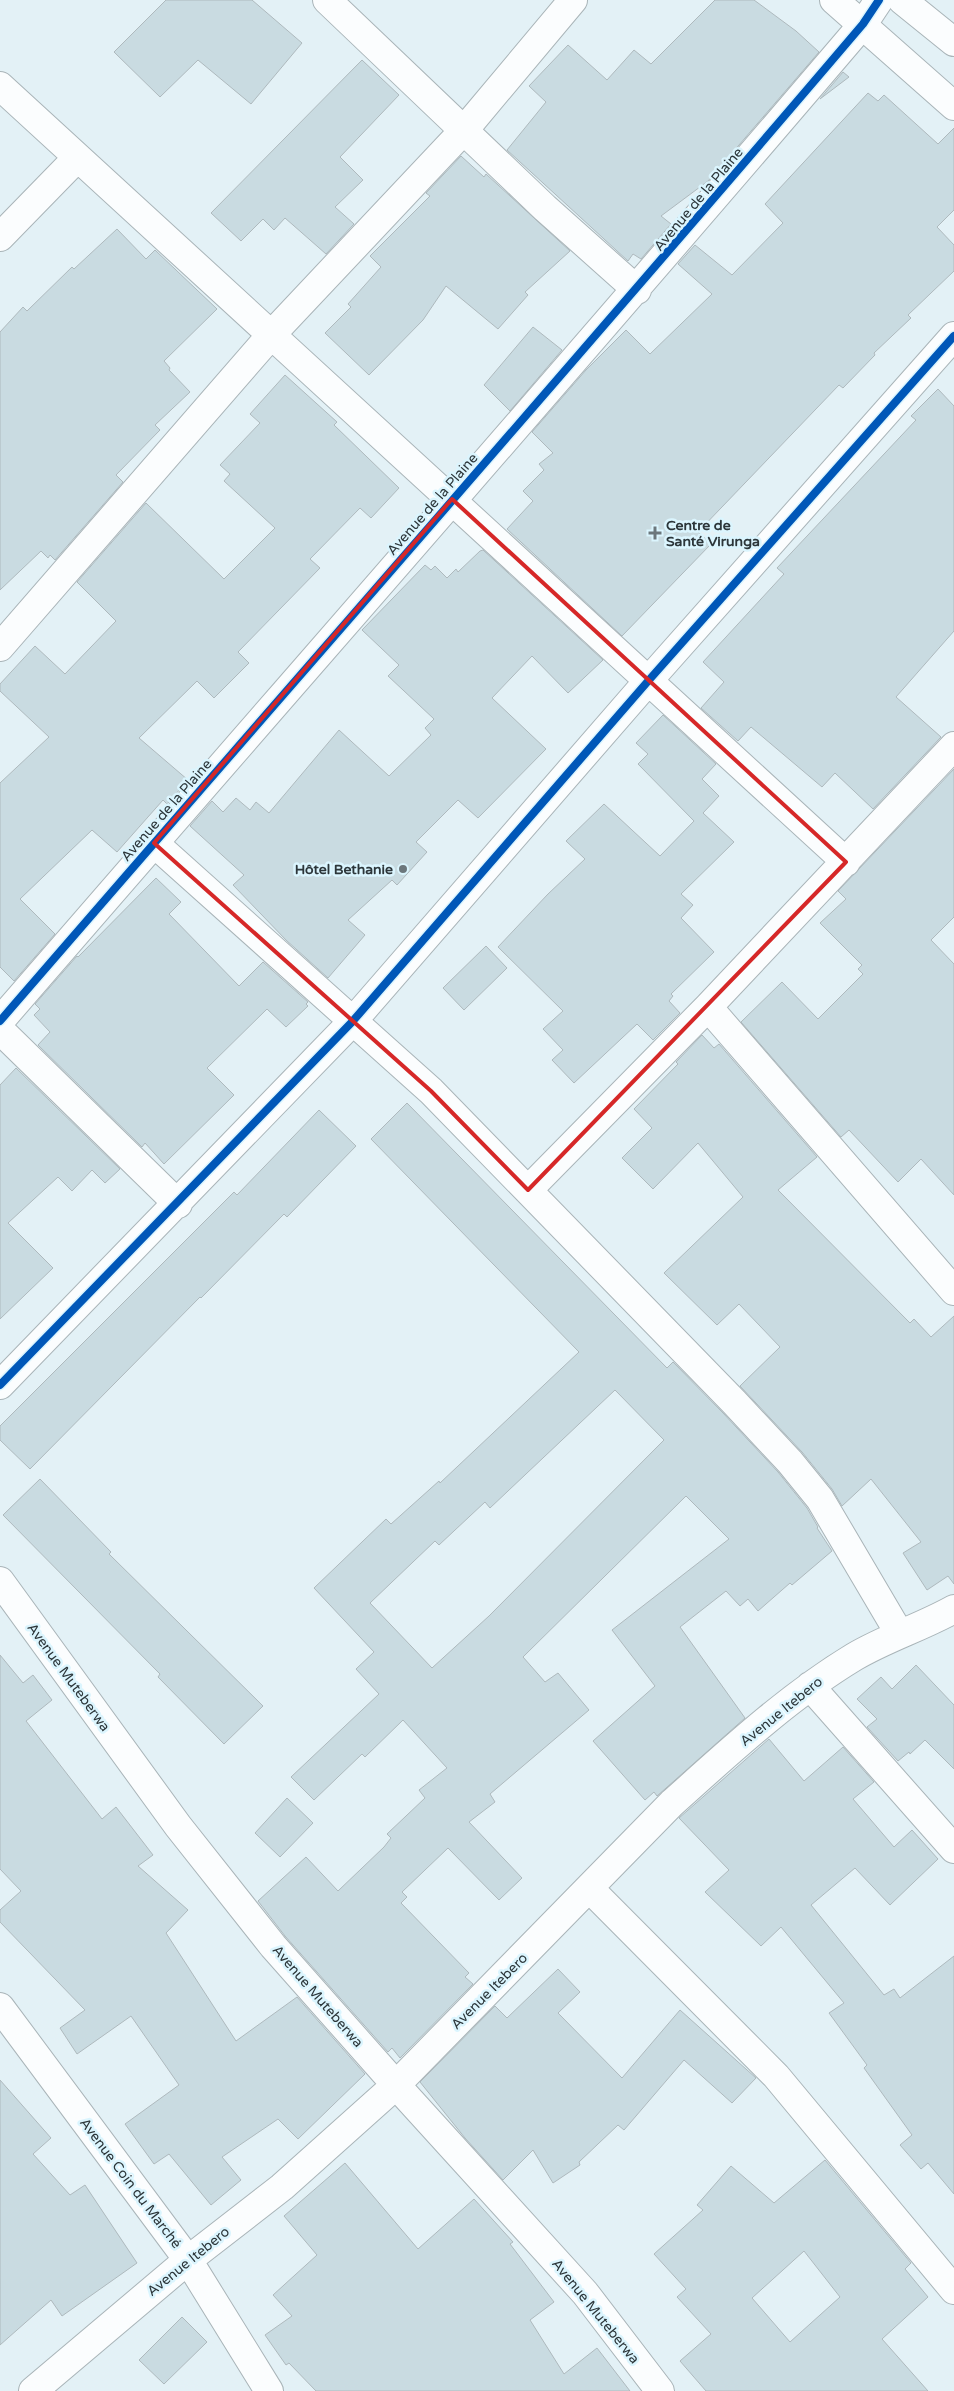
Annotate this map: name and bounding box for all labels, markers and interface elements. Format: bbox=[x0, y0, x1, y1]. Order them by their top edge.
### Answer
street label: Avenue de la Plaine bbox=[650, 144, 747, 254]
street label: Avenue de la Plaine bbox=[383, 450, 481, 559]
place label: Centre de Santé Virunga bbox=[666, 517, 760, 550]
marker: Centre de Santé Virunga bbox=[648, 526, 662, 540]
street label: Avenue de la Plaine bbox=[117, 756, 215, 865]
place label: Hôtel Bethanie bbox=[295, 861, 393, 878]
marker: Hôtel Bethanie bbox=[397, 863, 409, 875]
street label: Avenue Muteberwa bbox=[24, 1620, 114, 1735]
street label: Avenue Itebero bbox=[737, 1673, 826, 1750]
street label: Avenue Muteberwa bbox=[269, 1942, 367, 2051]
street label: Avenue Itebero bbox=[448, 1950, 531, 2033]
street label: Avenue Coin du Marché bbox=[76, 2115, 185, 2252]
street label: Avenue Itebero bbox=[144, 2223, 233, 2300]
street label: Avenue Muteberwa bbox=[548, 2256, 643, 2367]

